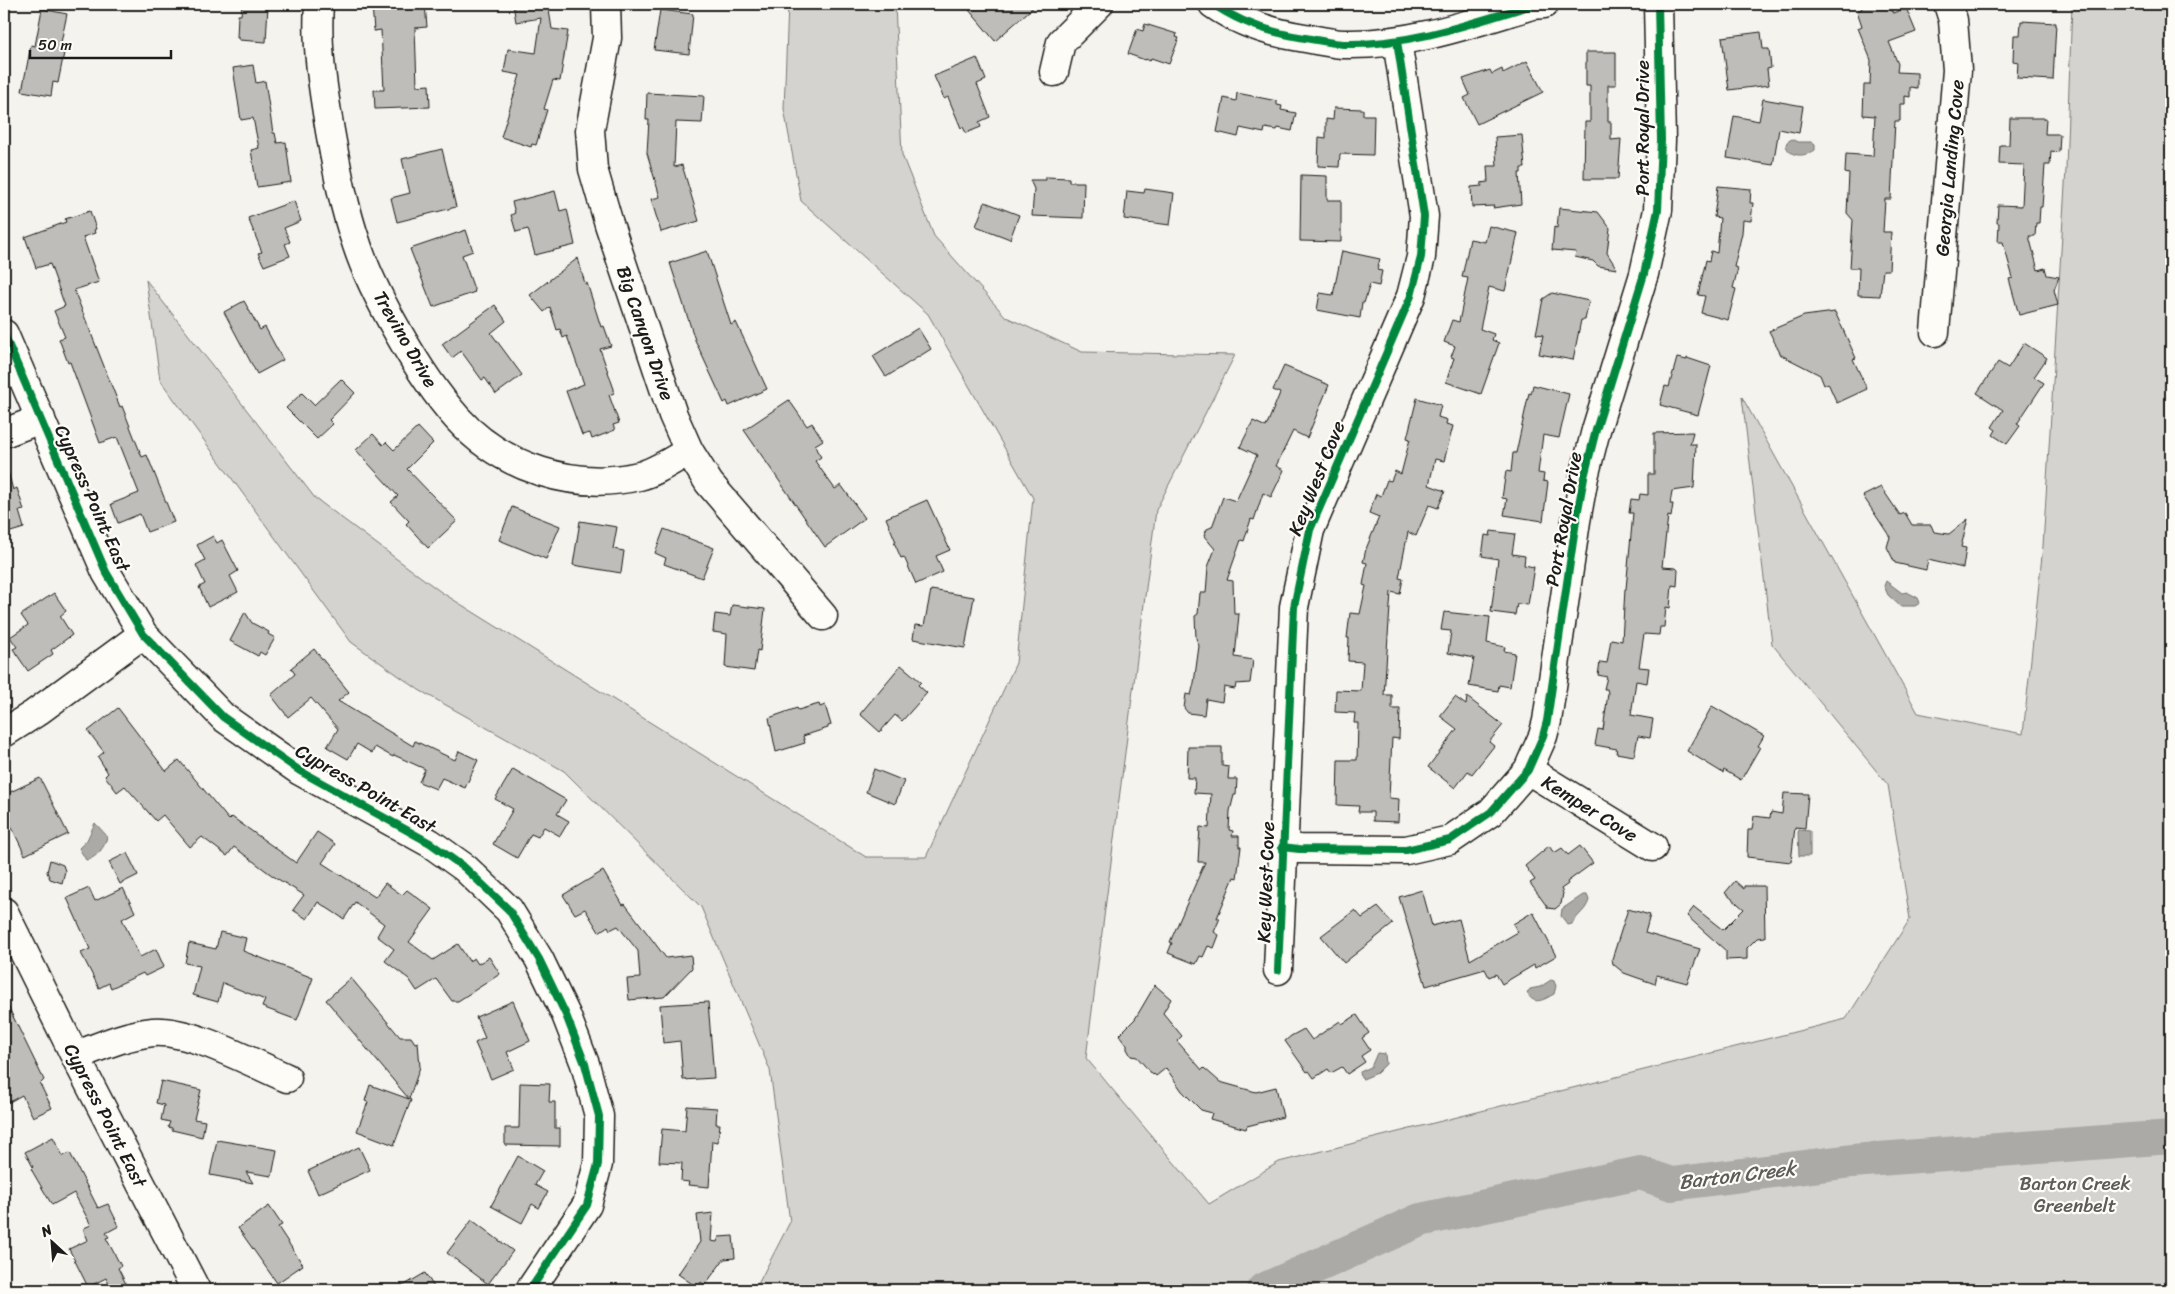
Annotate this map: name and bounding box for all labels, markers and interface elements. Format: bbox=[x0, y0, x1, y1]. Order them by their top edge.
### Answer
scale bar bbox=[30, 28, 171, 60]
text: 50 m bbox=[38, 32, 73, 58]
street label: Port Royal Drive bbox=[1626, 60, 1659, 196]
street label: Georgia Landing Cove bbox=[1925, 78, 1974, 258]
street label: Big Canyon Drive bbox=[607, 261, 684, 405]
street label: Trevino Drive bbox=[364, 284, 447, 395]
street label: Key West Cove bbox=[1278, 415, 1355, 541]
street label: Cypress Point East bbox=[45, 419, 140, 578]
street label: Port Royal Drive bbox=[1535, 449, 1592, 589]
street label: Cypress Point East bbox=[289, 735, 444, 843]
street label: Kemper Cove bbox=[1535, 766, 1645, 851]
street label: Key West Cove bbox=[1247, 821, 1284, 943]
street label: Cypress Point East bbox=[55, 1037, 157, 1194]
water label: Barton Creek bbox=[1677, 1151, 1800, 1200]
park label: Barton Creek Greenbelt bbox=[2019, 1167, 2131, 1222]
north arrow bbox=[28, 1216, 78, 1266]
text: N bbox=[36, 1217, 57, 1245]

